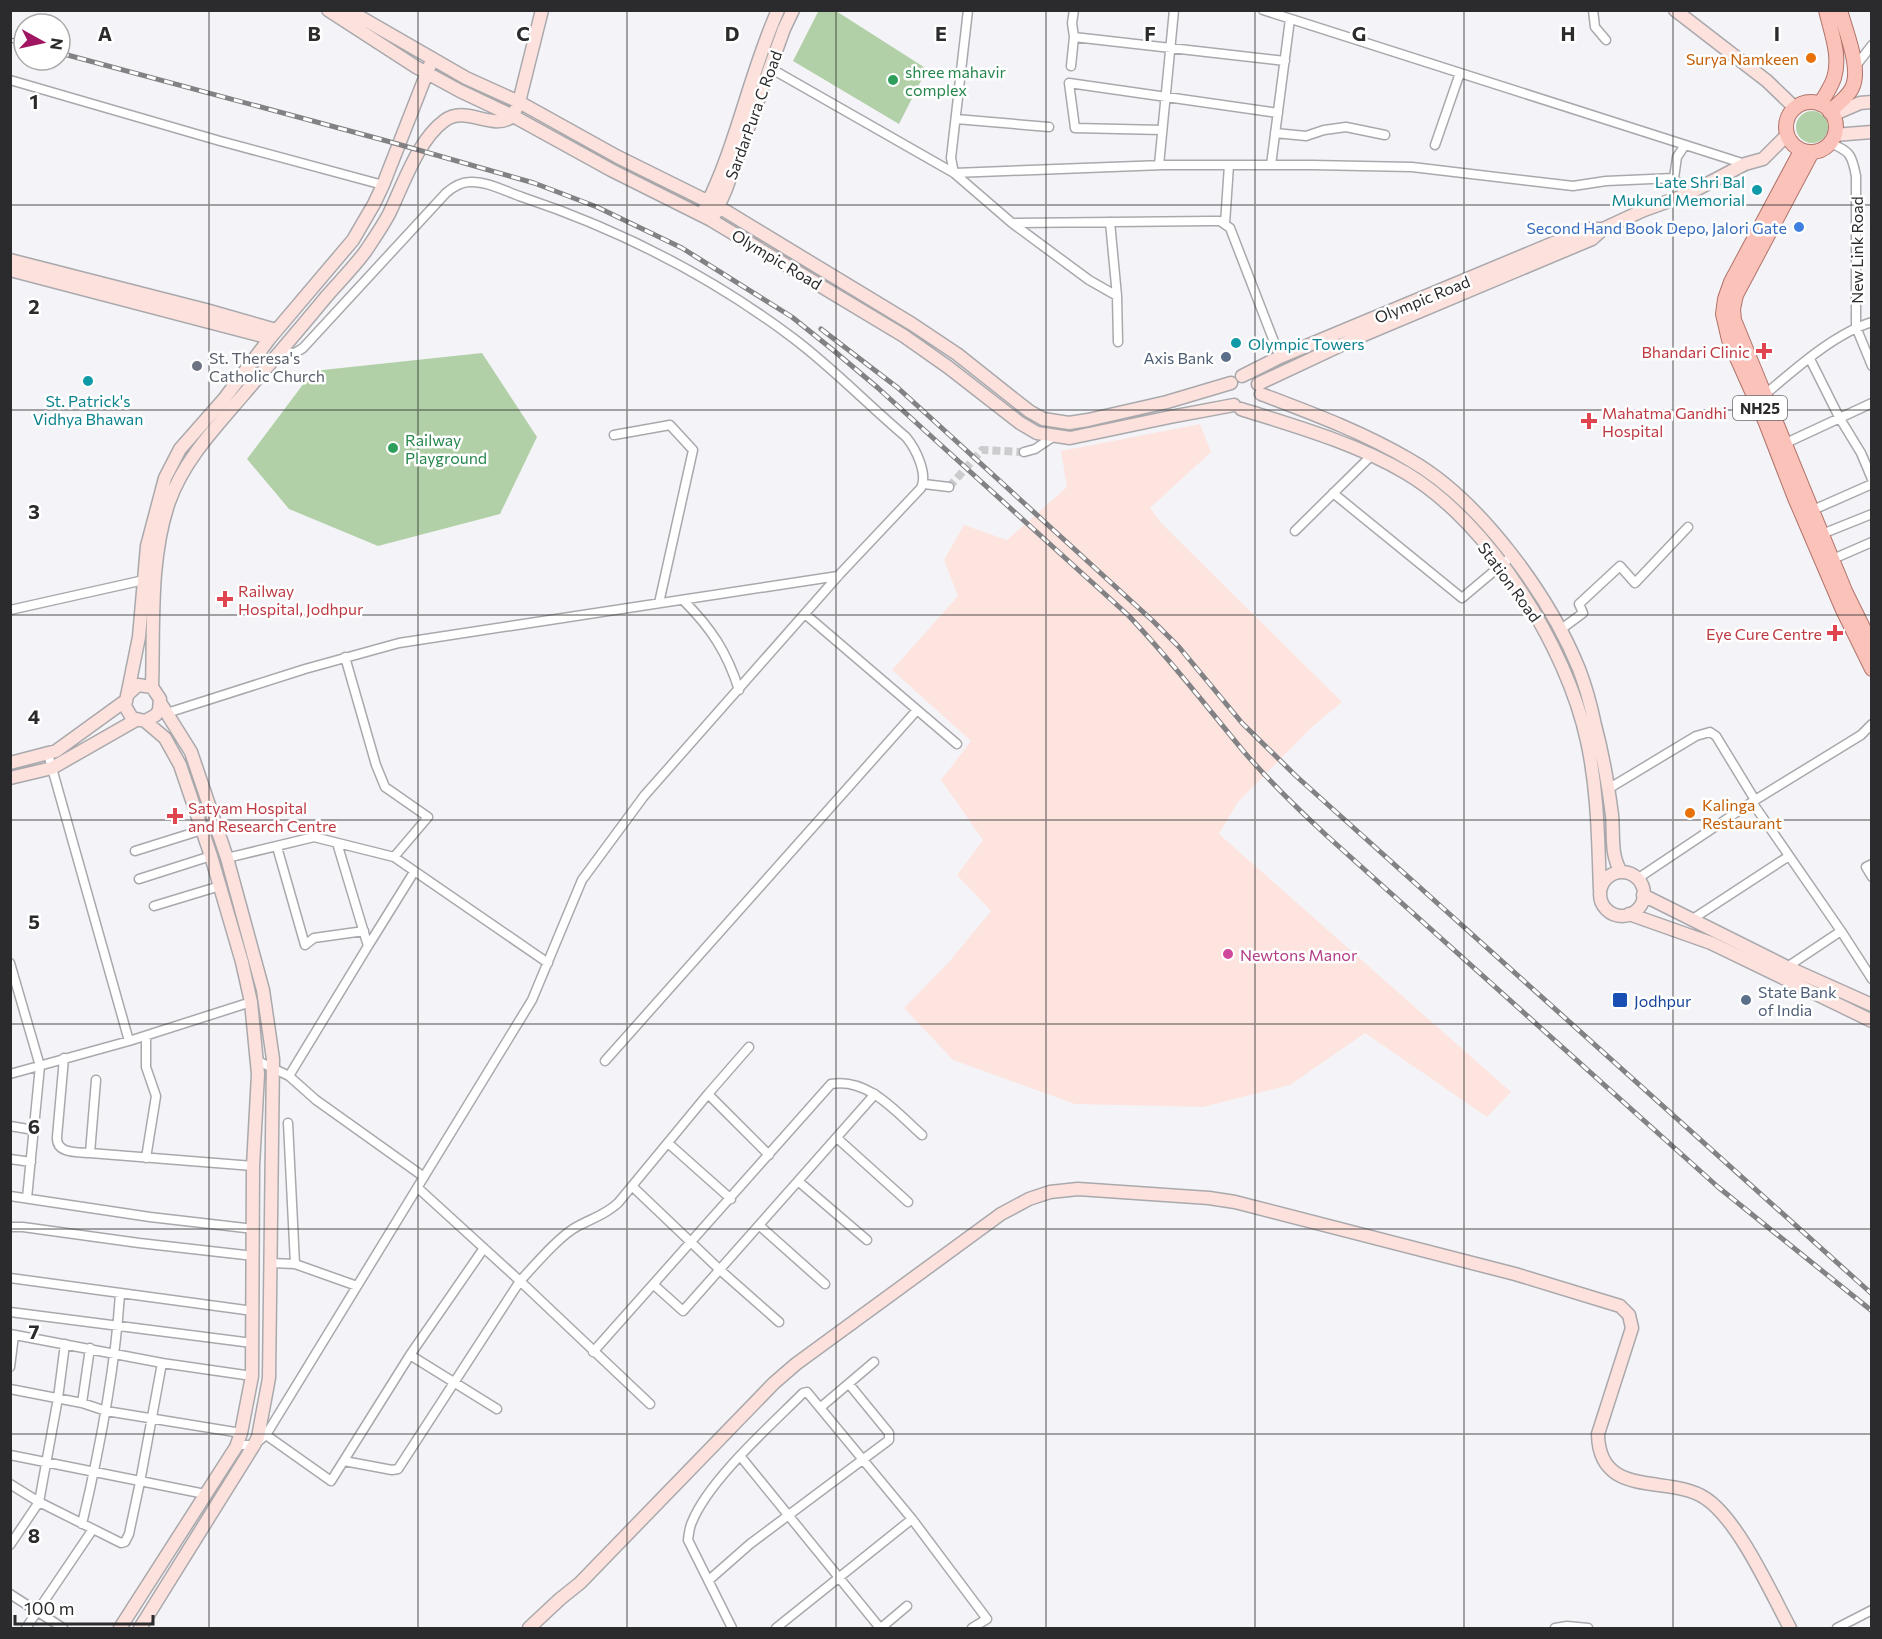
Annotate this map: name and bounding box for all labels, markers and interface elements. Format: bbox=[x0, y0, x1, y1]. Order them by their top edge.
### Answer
north arrow bbox=[12, 12, 72, 72]
text: A bbox=[98, 21, 112, 45]
text: B bbox=[307, 21, 321, 45]
text: C bbox=[516, 21, 530, 45]
text: D bbox=[725, 21, 739, 45]
text: E bbox=[935, 21, 947, 45]
text: F bbox=[1144, 21, 1156, 45]
text: G bbox=[1352, 21, 1366, 45]
text: H bbox=[1561, 21, 1576, 45]
text: I bbox=[1774, 21, 1780, 45]
text: N bbox=[47, 37, 68, 51]
street label: SardarPura C Road bbox=[721, 48, 785, 182]
place label: Surya Namkeen bbox=[1686, 49, 1799, 68]
marker: Surya Namkeen bbox=[1804, 51, 1818, 65]
place label: shree mahavir complex bbox=[905, 62, 1007, 99]
marker: shree mahavir complex bbox=[886, 73, 900, 87]
text: 1 bbox=[29, 89, 39, 113]
place label: Late Shri Bal Mukund Memorial bbox=[1612, 172, 1745, 209]
marker: Late Shri Bal Mukund Memorial bbox=[1750, 183, 1764, 197]
street label: New Link Road bbox=[1847, 196, 1866, 304]
place label: Second Hand Book Depo, Jalori Gate bbox=[1526, 218, 1787, 237]
marker: Second Hand Book Depo, Jalori Gate bbox=[1792, 220, 1806, 234]
street label: Olympic Road bbox=[729, 225, 825, 293]
street label: Olympic Road bbox=[1371, 271, 1473, 327]
text: 2 bbox=[28, 294, 40, 318]
place label: Olympic Towers bbox=[1248, 334, 1365, 353]
marker: Olympic Towers bbox=[1229, 336, 1243, 350]
place label: Bhandari Clinic bbox=[1641, 342, 1750, 361]
marker: Bhandari Clinic bbox=[1755, 342, 1773, 360]
place label: St. Theresa's Catholic Church bbox=[209, 348, 325, 385]
place label: Axis Bank bbox=[1143, 348, 1214, 367]
marker: Axis Bank bbox=[1219, 350, 1233, 364]
marker: St. Theresa's Catholic Church bbox=[190, 359, 204, 373]
marker: St. Patrick's Vidhya Bhawan bbox=[81, 374, 95, 388]
place label: St. Patrick's Vidhya Bhawan bbox=[33, 391, 143, 428]
road number: NH25 bbox=[1733, 396, 1787, 420]
place label: Mahatma Gandhi Hospital bbox=[1602, 403, 1727, 440]
marker: Mahatma Gandhi Hospital bbox=[1580, 412, 1598, 430]
place label: Railway Playground bbox=[405, 430, 487, 467]
marker: Railway Playground bbox=[386, 441, 400, 455]
text: 3 bbox=[28, 499, 40, 523]
street label: Station Road bbox=[1475, 538, 1545, 626]
place label: Railway Hospital, Jodhpur bbox=[238, 581, 364, 618]
marker: Railway Hospital, Jodhpur bbox=[216, 590, 234, 608]
place label: Eye Cure Centre bbox=[1706, 624, 1822, 643]
marker: Eye Cure Centre bbox=[1826, 624, 1844, 642]
text: 4 bbox=[28, 704, 40, 728]
place label: Kalinga Restaurant bbox=[1702, 795, 1783, 832]
place label: Satyam Hospital and Research Centre bbox=[188, 798, 337, 835]
marker: Kalinga Restaurant bbox=[1683, 806, 1697, 820]
marker: Satyam Hospital and Research Centre bbox=[166, 807, 184, 825]
text: 5 bbox=[28, 909, 40, 933]
place label: Newtons Manor bbox=[1240, 945, 1358, 964]
marker: Newtons Manor bbox=[1221, 947, 1235, 961]
place label: State Bank of India bbox=[1758, 982, 1837, 1019]
marker: Jodhpur bbox=[1611, 991, 1629, 1009]
place label: Jodhpur bbox=[1634, 991, 1692, 1010]
marker: State Bank of India bbox=[1739, 993, 1753, 1007]
text: 6 bbox=[28, 1114, 40, 1138]
text: 7 bbox=[29, 1319, 40, 1343]
text: 8 bbox=[28, 1523, 40, 1547]
scale bar bbox=[15, 1588, 153, 1626]
text: 100 m bbox=[24, 1597, 74, 1619]

